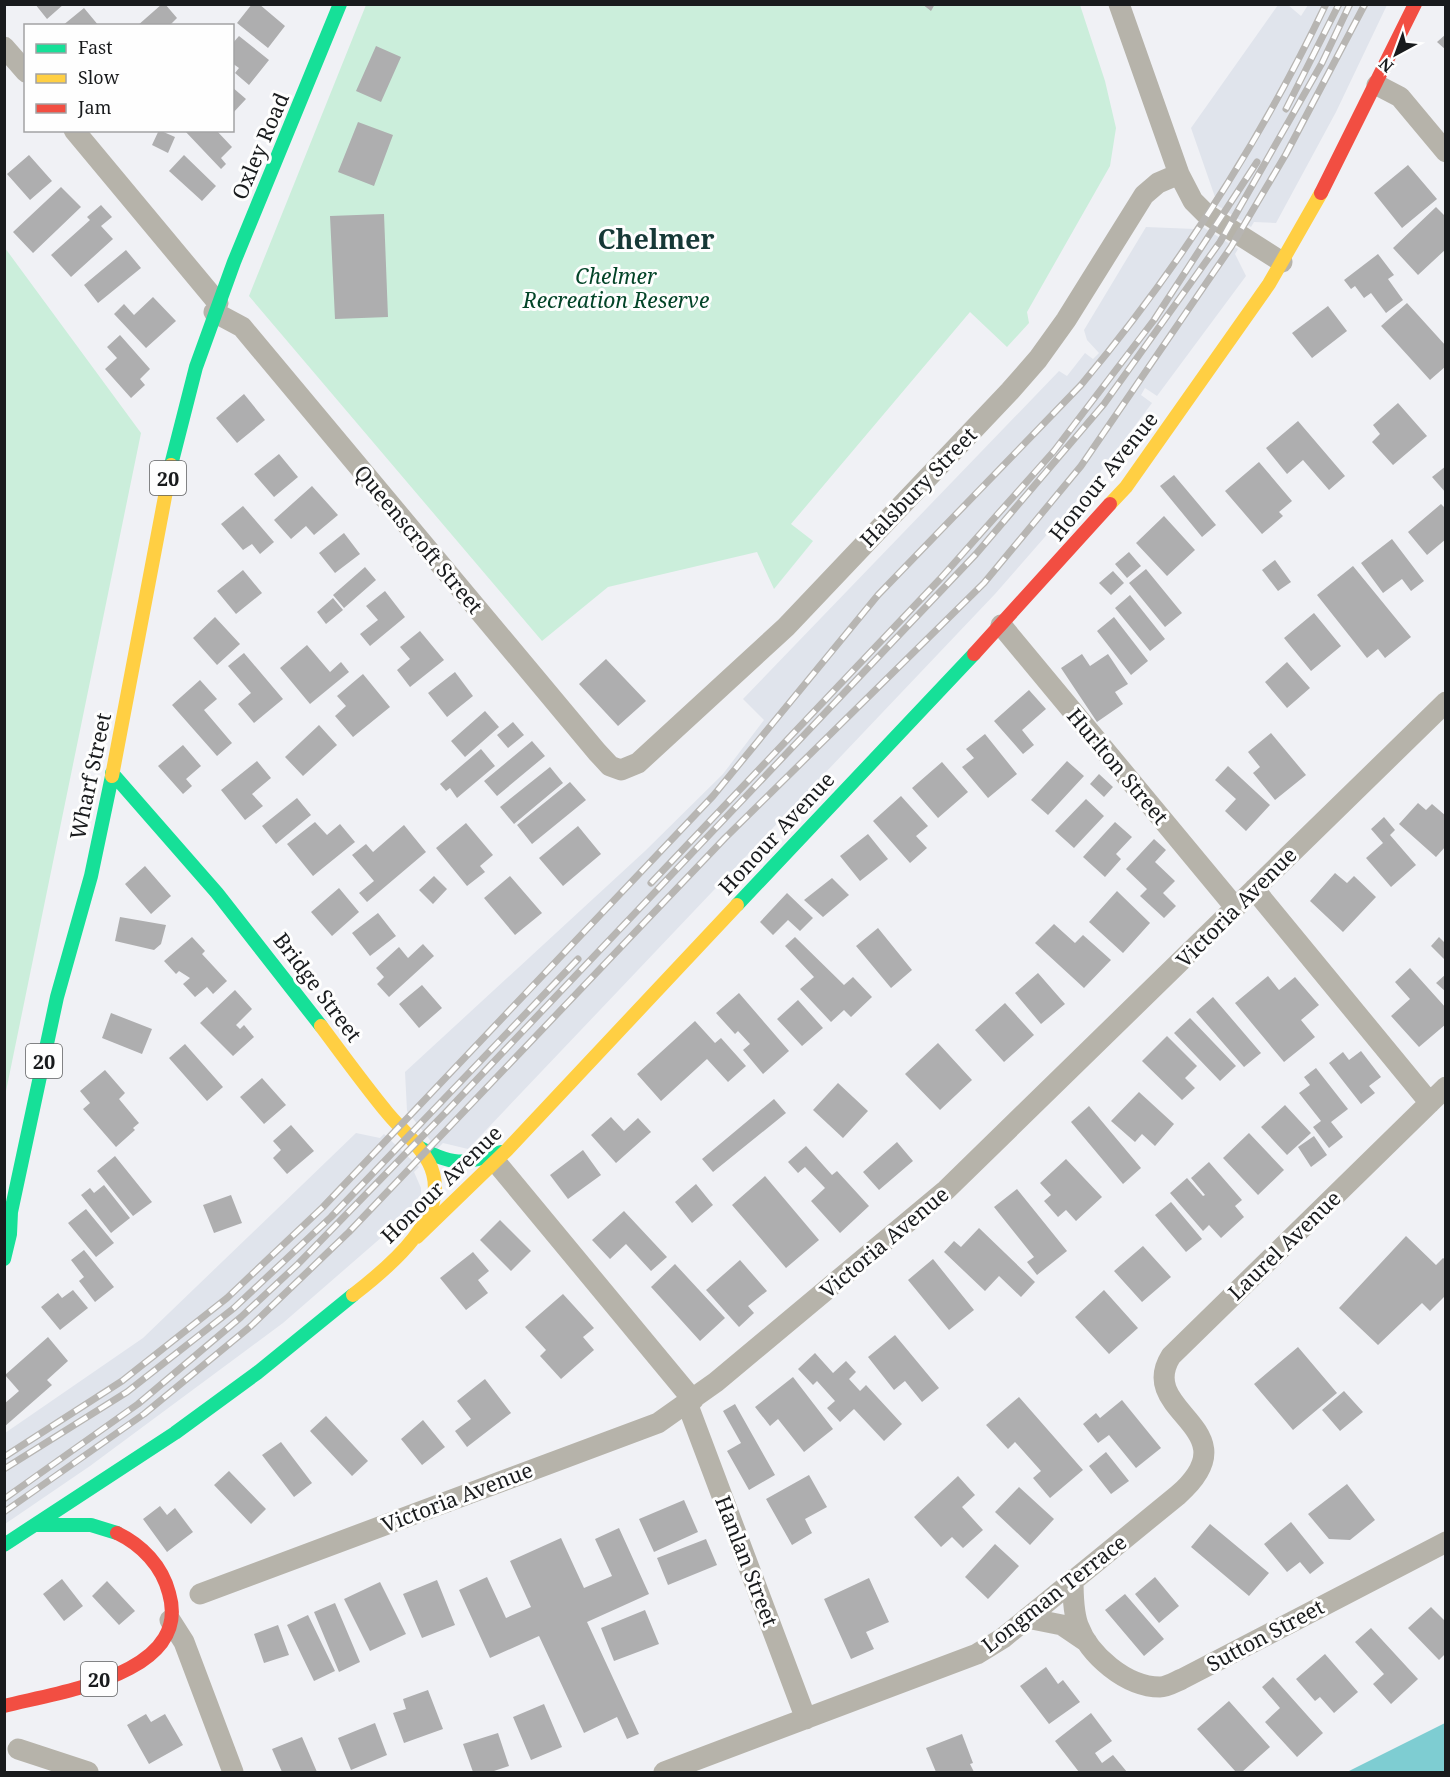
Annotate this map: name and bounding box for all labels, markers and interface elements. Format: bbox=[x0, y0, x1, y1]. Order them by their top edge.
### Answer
legend bbox=[24, 24, 234, 132]
north arrow bbox=[1366, 24, 1426, 84]
text: Fast bbox=[78, 35, 113, 59]
text: N bbox=[1374, 53, 1398, 78]
text: Slow bbox=[78, 65, 120, 89]
street label: Oxley Road bbox=[225, 88, 295, 204]
text: Jam bbox=[77, 95, 112, 119]
district label: Chelmer bbox=[597, 220, 715, 257]
park label: Chelmer Recreation Reserve bbox=[522, 262, 709, 314]
street label: Honour Avenue bbox=[1042, 406, 1164, 546]
street label: Halsbury Street bbox=[854, 421, 982, 553]
street label: Queenscroft Street bbox=[349, 459, 489, 619]
road number: 20 bbox=[150, 461, 186, 495]
street label: Hurlton Street bbox=[1061, 702, 1175, 830]
street label: Wharf Street bbox=[63, 710, 117, 842]
street label: Honour Avenue bbox=[712, 766, 840, 900]
street label: Victoria Avenue bbox=[1170, 841, 1302, 973]
street label: Bridge Street bbox=[268, 927, 368, 1047]
road number: 20 bbox=[26, 1044, 62, 1078]
street label: Honour Avenue bbox=[374, 1119, 508, 1249]
street label: Victoria Avenue bbox=[814, 1180, 954, 1304]
street label: Laurel Avenue bbox=[1222, 1184, 1346, 1306]
street label: Victoria Avenue bbox=[377, 1455, 537, 1539]
street label: Hanlan Street bbox=[709, 1492, 785, 1630]
street label: Longman Terrace bbox=[976, 1528, 1132, 1658]
street label: Sutton Street bbox=[1201, 1592, 1329, 1678]
road number: 20 bbox=[81, 1662, 117, 1696]

